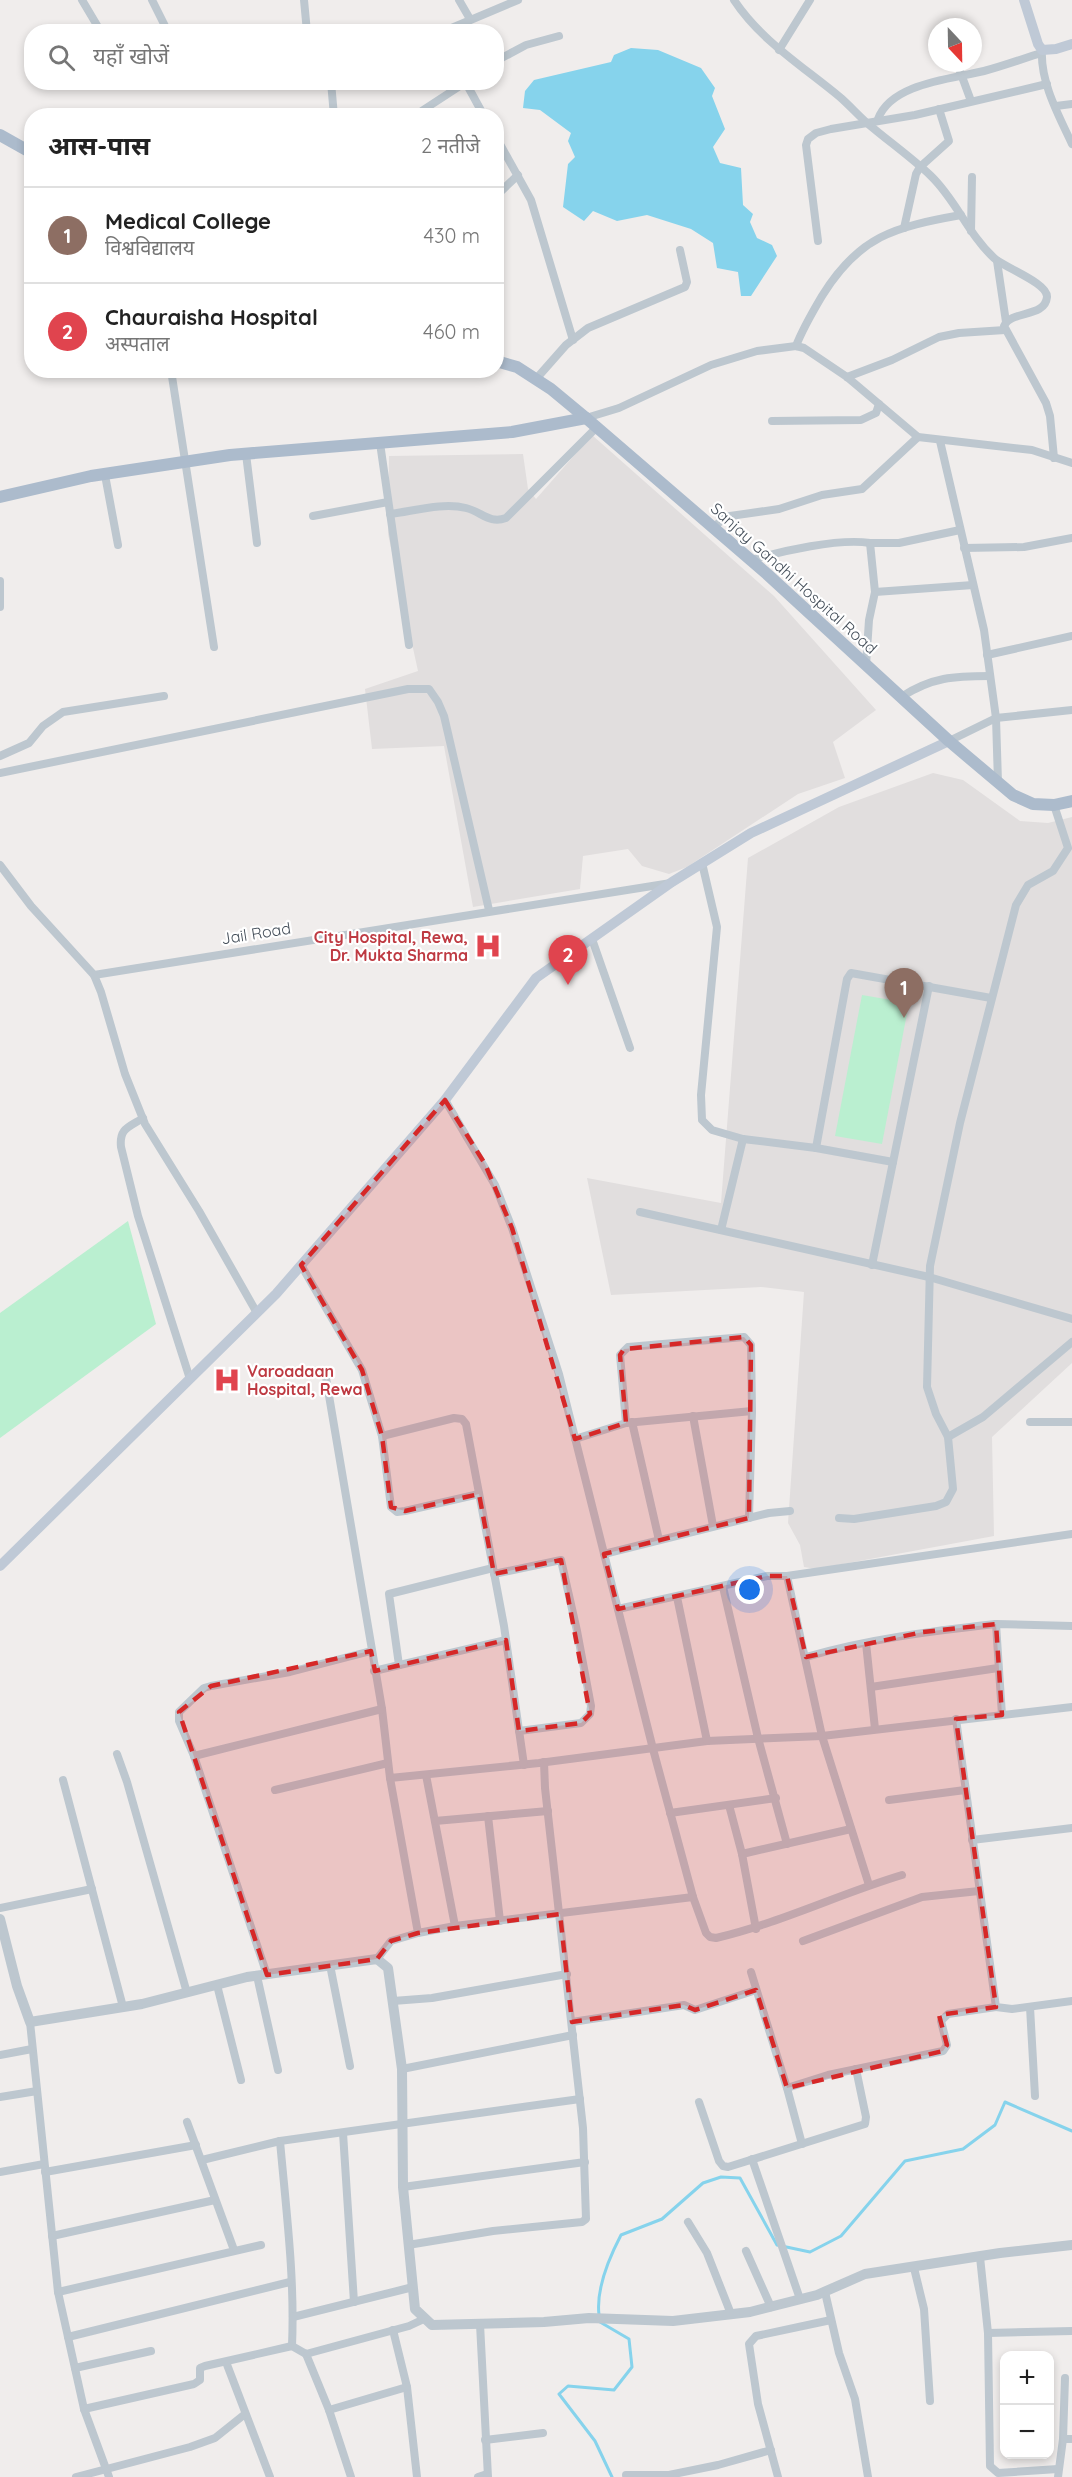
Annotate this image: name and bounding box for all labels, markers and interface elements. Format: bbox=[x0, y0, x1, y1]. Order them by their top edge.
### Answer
north arrow bbox=[928, 18, 982, 72]
search box bbox=[24, 24, 504, 90]
icon: search bbox=[45, 41, 78, 74]
text: यहाँ खोजें bbox=[93, 42, 169, 70]
text: आस-पास bbox=[48, 129, 150, 162]
text: 2 नतीजे bbox=[421, 133, 480, 158]
text: Medical College bbox=[105, 207, 271, 235]
text: 1 bbox=[64, 223, 71, 248]
text: 430 m bbox=[423, 223, 480, 248]
text: विश्वविद्यालय bbox=[105, 235, 194, 260]
text: Chauraisha Hospital bbox=[105, 303, 318, 331]
text: 2 bbox=[62, 319, 73, 344]
text: 460 m bbox=[423, 319, 480, 344]
text: अस्पताल bbox=[105, 331, 170, 356]
street label: Sanjay Gandhi Hospital Road bbox=[707, 498, 881, 658]
street label: Jail Road bbox=[220, 918, 292, 948]
place label: City Hospital, Rewa, Dr. Mukta Sharma bbox=[314, 927, 468, 965]
hospital icon: City Hospital, Rewa, Dr. Mukta Sharma bbox=[473, 931, 503, 961]
pin: 2 bbox=[548, 936, 588, 985]
pin: 1 bbox=[884, 968, 924, 1018]
place label: Varoadaan Hospital, Rewa bbox=[247, 1361, 363, 1399]
hospital icon: Varoadaan Hospital, Rewa bbox=[212, 1365, 242, 1395]
your location bbox=[735, 1575, 764, 1604]
map controls bbox=[1000, 2351, 1054, 2459]
button: + bbox=[1000, 2351, 1054, 2405]
button: − bbox=[1000, 2405, 1054, 2459]

